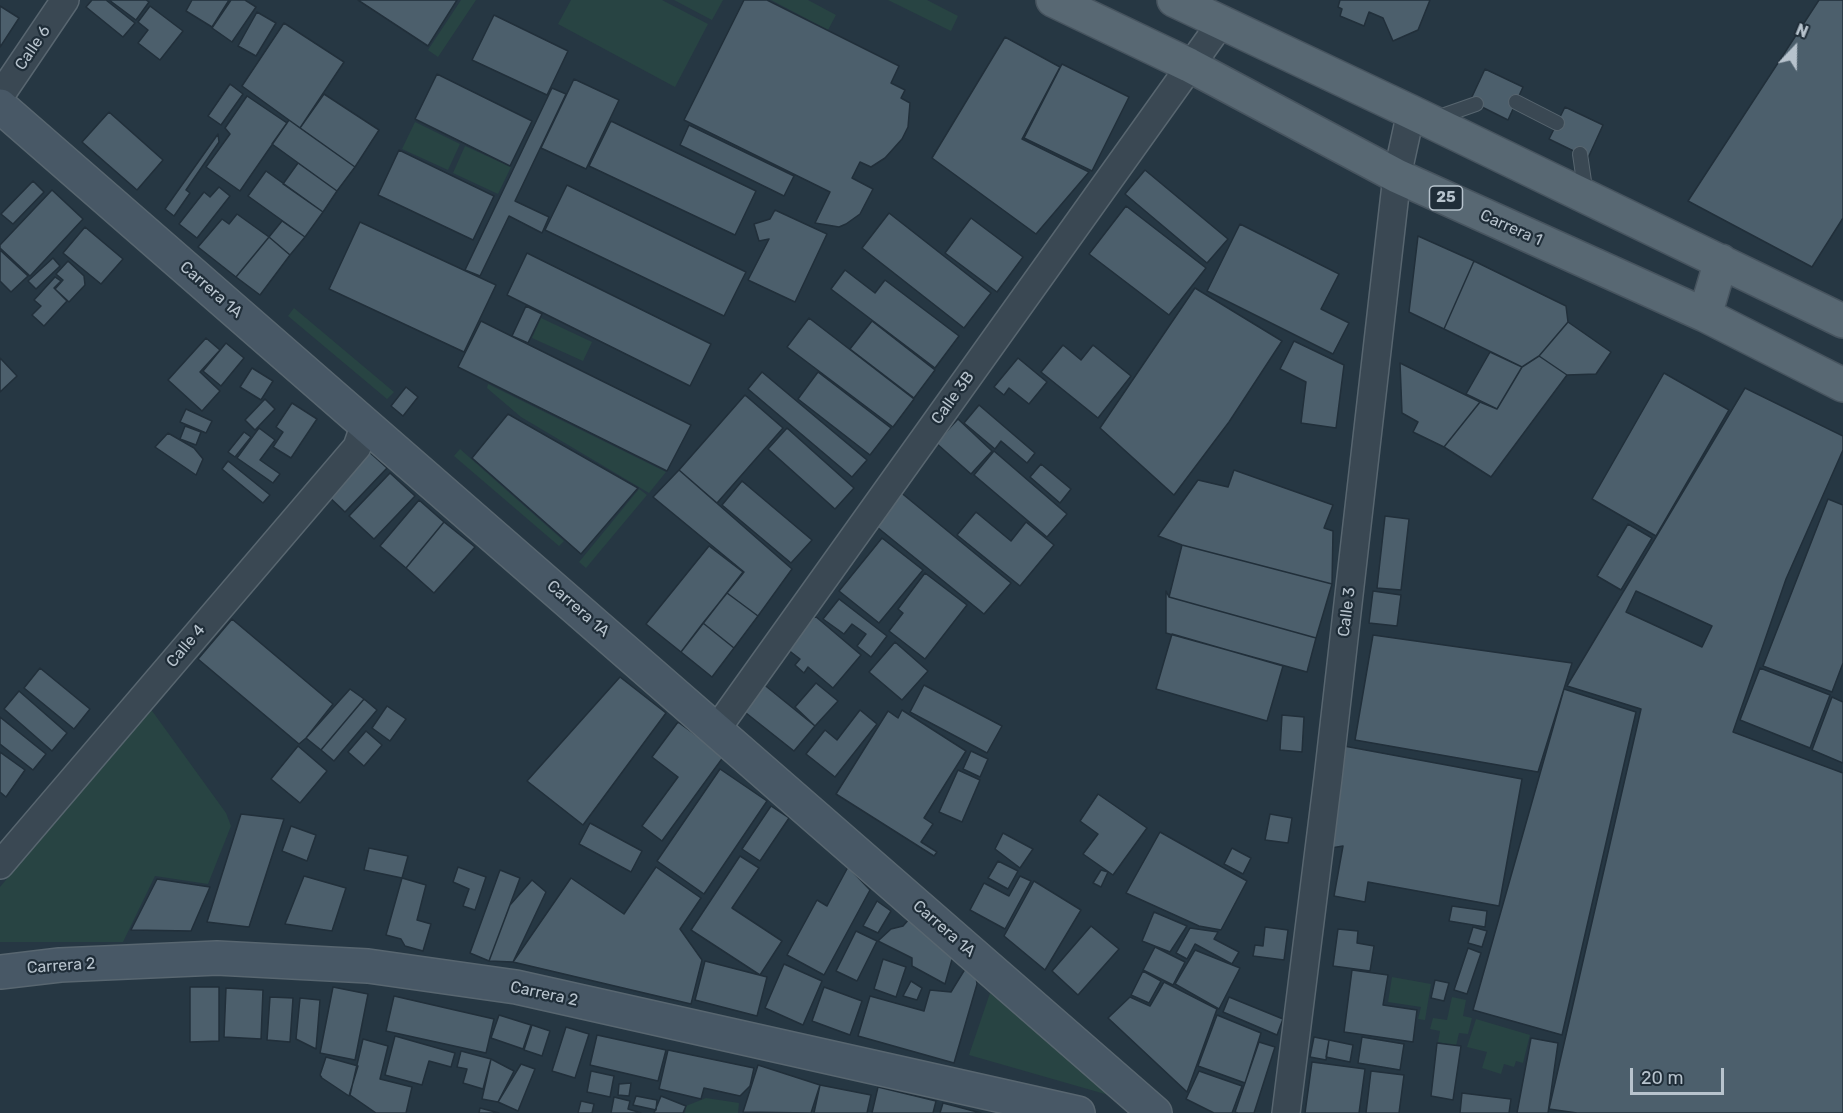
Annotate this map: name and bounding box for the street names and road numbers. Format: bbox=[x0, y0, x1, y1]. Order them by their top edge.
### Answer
street label: Calle 6 bbox=[11, 22, 55, 74]
road number: 25 bbox=[1430, 186, 1462, 210]
street label: Carrera 1 bbox=[1477, 206, 1545, 250]
street label: Carrera 1A bbox=[176, 258, 246, 322]
street label: Calle 3B bbox=[927, 368, 979, 428]
street label: Carrera 1A bbox=[543, 577, 613, 641]
street label: Calle 3 bbox=[1334, 586, 1360, 638]
street label: Calle 4 bbox=[163, 621, 209, 671]
street label: Carrera 1A bbox=[909, 897, 979, 961]
street label: Carrera 2 bbox=[26, 954, 96, 978]
street label: Carrera 2 bbox=[508, 977, 580, 1011]

